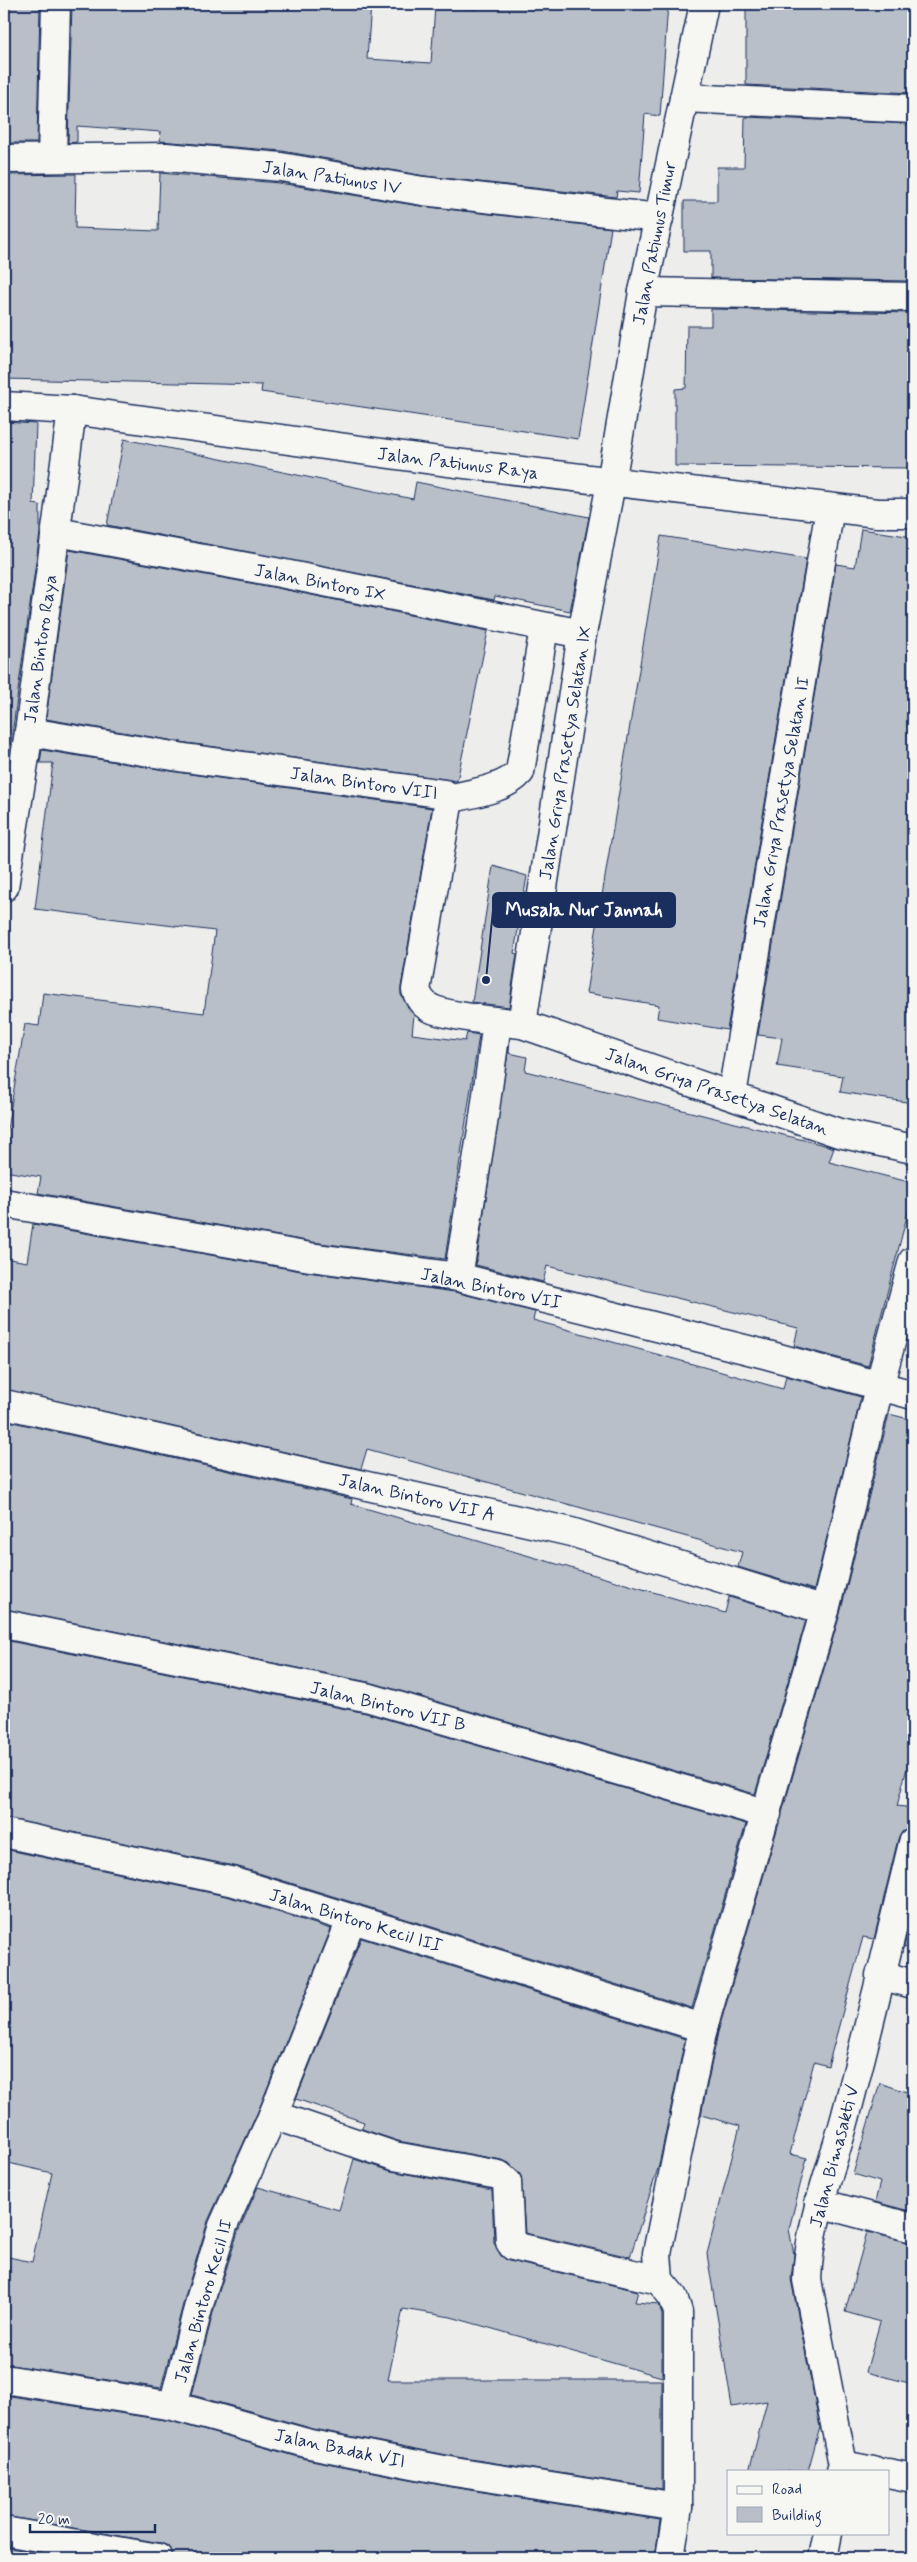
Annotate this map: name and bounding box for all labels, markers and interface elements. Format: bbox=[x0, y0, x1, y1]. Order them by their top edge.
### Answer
street label: Jalan Patiunus IV bbox=[261, 155, 403, 201]
street label: Jalan Patiunus Timur bbox=[627, 159, 683, 327]
street label: Jalan Patiunus Raya bbox=[376, 442, 540, 486]
street label: Jalan Bintoro IX bbox=[252, 559, 387, 607]
street label: Jalan Bintoro Raya bbox=[19, 573, 63, 725]
street label: Jalan Griya Prasetya Selatan IX bbox=[534, 625, 598, 882]
street label: Jalan Griya Prasetya Selatan II bbox=[748, 675, 816, 930]
street label: Jalan Bintoro VIII bbox=[289, 762, 439, 806]
callout: Musala Nur Jannah bbox=[493, 893, 675, 927]
text: Musala Nur Jannah bbox=[505, 898, 663, 923]
street label: Jalan Griya Prasetya Selatan bbox=[602, 1042, 832, 1142]
street label: Jalan Bintoro VII bbox=[418, 1262, 563, 1316]
street label: Jalan Bintoro VII A bbox=[336, 1468, 497, 1528]
street label: Jalan Bintoro VII B bbox=[307, 1676, 468, 1738]
street label: Jalan Bintoro Kecil III bbox=[266, 1883, 445, 1959]
street label: Jalan Bimasakti V bbox=[804, 2082, 866, 2230]
street label: Jalan Bintoro Kecil II bbox=[169, 2216, 239, 2386]
street label: Jalan Badak VII bbox=[272, 2423, 407, 2475]
legend bbox=[727, 2470, 890, 2534]
text: Road bbox=[772, 2480, 802, 2500]
scale bar bbox=[30, 2502, 155, 2534]
text: Building bbox=[772, 2506, 822, 2527]
text: 20 m bbox=[38, 2510, 70, 2530]

